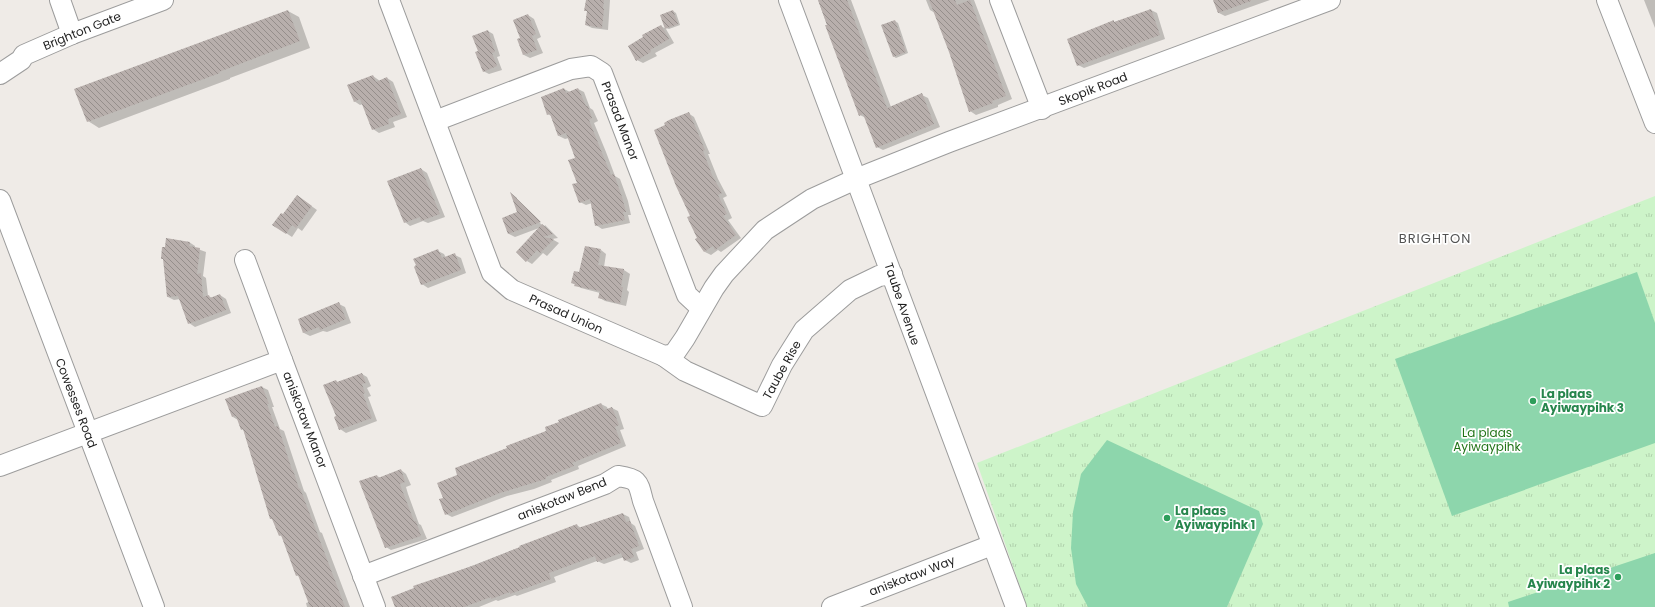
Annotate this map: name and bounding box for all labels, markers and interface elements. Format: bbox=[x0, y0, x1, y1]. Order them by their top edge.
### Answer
street label: Brighton Gate bbox=[40, 7, 123, 54]
street label: Skopik Road bbox=[1056, 68, 1130, 109]
street label: Prasad Manor bbox=[598, 79, 644, 163]
district label: BRIGHTON bbox=[1399, 229, 1471, 248]
street label: Taube Avenue bbox=[880, 260, 925, 347]
street label: Prasad Union bbox=[527, 290, 606, 337]
street label: Taube Rise bbox=[758, 337, 805, 402]
street label: Cowesses Road bbox=[52, 355, 101, 450]
street label: aniskotaw Manor bbox=[279, 369, 332, 471]
place label: La plaas Ayiwaypihk 3 bbox=[1541, 385, 1624, 416]
marker: La plaas Ayiwaypihk 3 bbox=[1528, 396, 1538, 406]
park label: La plaas Ayiwaypihk bbox=[1453, 424, 1522, 455]
street label: aniskotaw Bend bbox=[515, 473, 609, 524]
place label: La plaas Ayiwaypihk 1 bbox=[1175, 502, 1255, 533]
marker: La plaas Ayiwaypihk 1 bbox=[1162, 513, 1172, 523]
street label: aniskotaw Way bbox=[866, 551, 958, 600]
place label: La plaas Ayiwaypihk 2 bbox=[1527, 561, 1610, 592]
marker: La plaas Ayiwaypihk 2 bbox=[1613, 572, 1623, 582]

